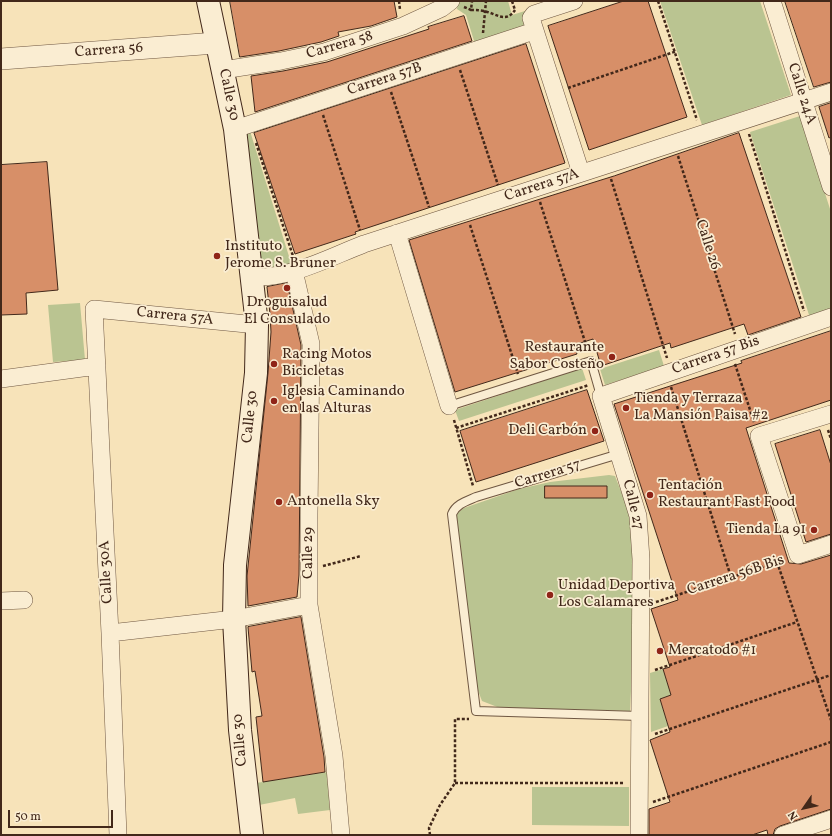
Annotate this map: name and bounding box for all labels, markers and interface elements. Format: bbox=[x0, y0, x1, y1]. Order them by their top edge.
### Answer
street label: Carrera 58 bbox=[305, 28, 375, 64]
street label: Carrera 56 bbox=[74, 40, 144, 62]
street label: Carrera 57B bbox=[345, 59, 425, 101]
street label: Calle 24A bbox=[783, 61, 819, 127]
street label: Calle 30 bbox=[214, 67, 242, 123]
street label: Carrera 57A bbox=[502, 166, 582, 206]
street label: Calle 26 bbox=[690, 217, 724, 273]
place label: Instituto Jerome S. Bruner bbox=[225, 238, 336, 273]
marker: Instituto Jerome S. Bruner bbox=[212, 251, 222, 261]
marker: Droguisalud El Consulado bbox=[282, 283, 292, 293]
place label: Droguisalud El Consulado bbox=[244, 294, 330, 329]
street label: Carrera 57A bbox=[136, 304, 214, 330]
street label: Carrera 57 Bis bbox=[670, 333, 762, 379]
place label: Restaurante Sabor Costeño bbox=[509, 339, 604, 374]
place label: Racing Motos Bicicletas bbox=[282, 346, 372, 381]
marker: Restaurante Sabor Costeño bbox=[607, 352, 617, 362]
marker: Racing Motos Bicicletas bbox=[269, 359, 279, 369]
place label: Iglesia Caminando en las Alturas bbox=[282, 383, 405, 418]
street label: Calle 30 bbox=[239, 390, 263, 444]
place label: Tienda y Terraza La Mansión Paisa #2 bbox=[634, 390, 769, 425]
marker: Iglesia Caminando en las Alturas bbox=[269, 396, 279, 406]
marker: Tienda y Terraza La Mansión Paisa #2 bbox=[621, 403, 631, 413]
place label: Deli Carbón bbox=[508, 422, 587, 440]
marker: Deli Carbón bbox=[590, 426, 600, 436]
street label: Carrera 57 bbox=[513, 456, 583, 494]
place label: Tentación Restaurant Fast Food bbox=[658, 477, 796, 512]
street label: Calle 27 bbox=[617, 478, 647, 532]
marker: Tentación Restaurant Fast Food bbox=[645, 490, 655, 500]
place label: Antonella Sky bbox=[287, 493, 380, 511]
marker: Antonella Sky bbox=[274, 497, 284, 507]
place label: Tienda La 91 bbox=[726, 521, 806, 539]
marker: Tienda La 91 bbox=[809, 525, 819, 535]
street label: Calle 29 bbox=[300, 527, 318, 579]
street label: Calle 30A bbox=[96, 540, 118, 604]
street label: Carrera 56B Bis bbox=[685, 552, 787, 600]
place label: Unidad Deportiva Los Calamares bbox=[558, 577, 675, 612]
marker: Unidad Deportiva Los Calamares bbox=[545, 590, 555, 600]
place label: Mercatodo #1 bbox=[668, 642, 756, 660]
marker: Mercatodo #1 bbox=[655, 646, 665, 656]
street label: Calle 30 bbox=[230, 713, 252, 767]
north arrow bbox=[784, 788, 824, 828]
scale bar bbox=[10, 802, 115, 828]
text: N bbox=[785, 807, 802, 823]
text: 50 m bbox=[15, 809, 41, 825]

